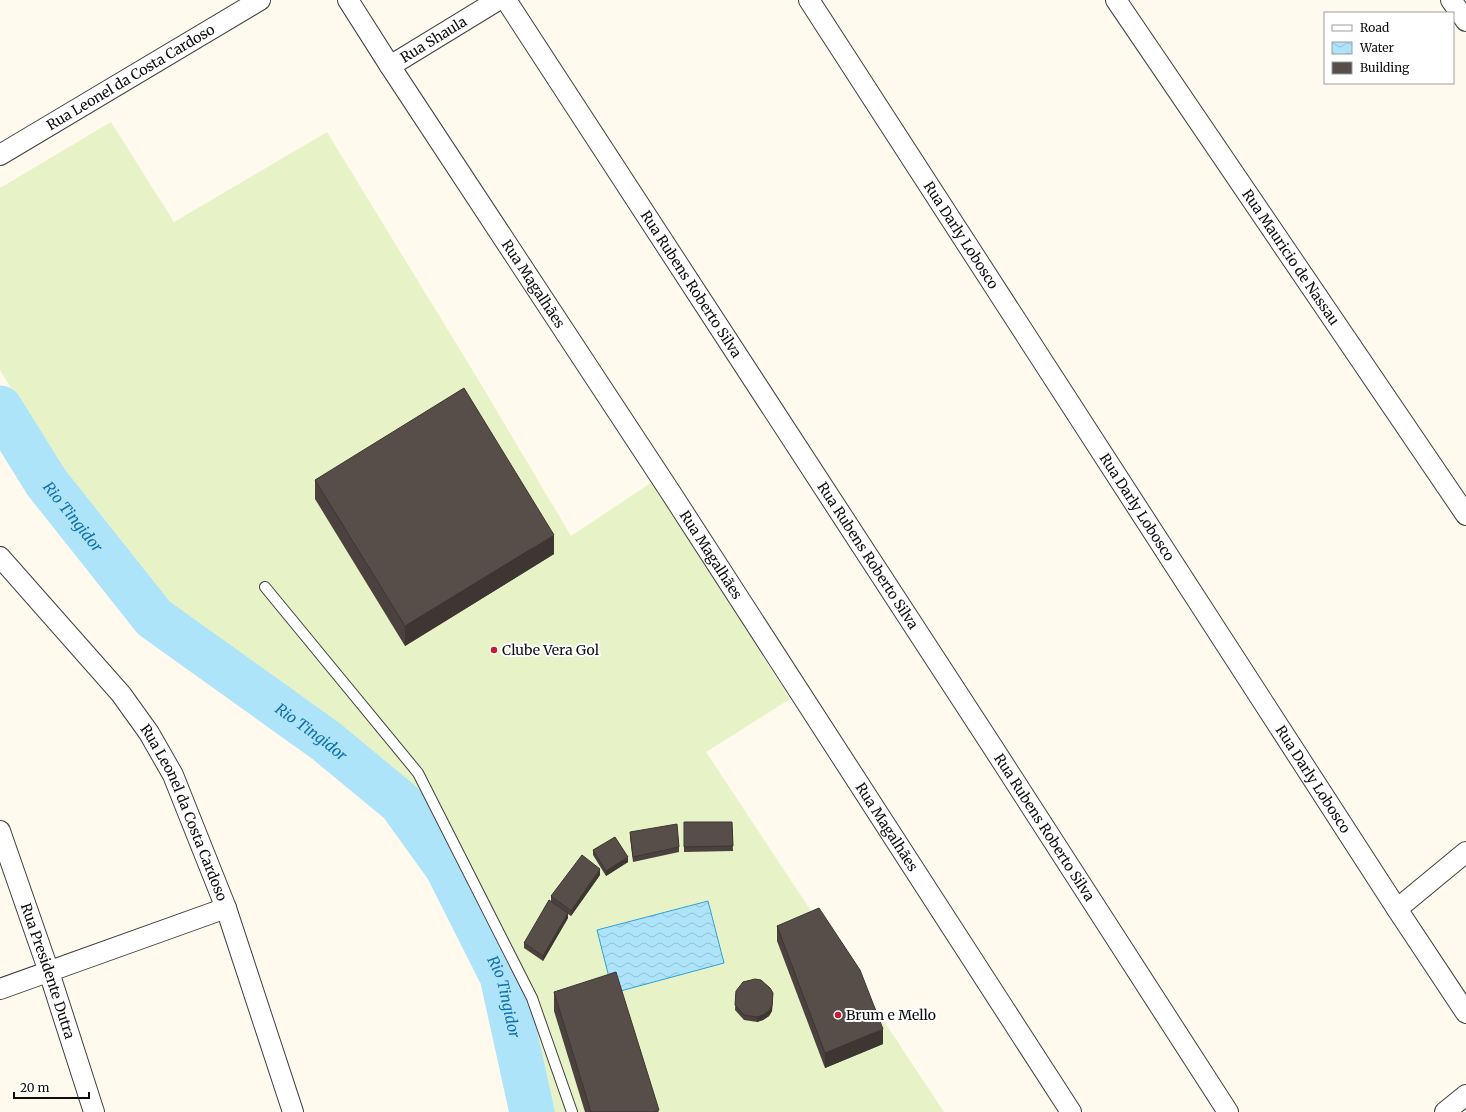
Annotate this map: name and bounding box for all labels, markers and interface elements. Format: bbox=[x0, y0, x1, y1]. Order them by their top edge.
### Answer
street label: Rua Shaula bbox=[397, 12, 470, 67]
legend bbox=[1324, 12, 1454, 84]
street label: Rua Leonel da Costa Cardoso bbox=[43, 20, 218, 134]
text: Road bbox=[1360, 20, 1389, 35]
text: Water bbox=[1359, 40, 1395, 55]
text: Building bbox=[1360, 60, 1410, 75]
street label: Rua Darly Lobosco bbox=[920, 178, 1003, 292]
street label: Rua Mauricio de Nassau bbox=[1238, 186, 1343, 329]
street label: Rua Rubens Roberto Silva bbox=[637, 207, 746, 361]
street label: Rua Magalhães bbox=[498, 236, 569, 332]
street label: Rua Darly Lobosco bbox=[1096, 450, 1178, 564]
water label: Rio Tingidor bbox=[39, 477, 108, 556]
street label: Rua Rubens Roberto Silva bbox=[813, 479, 923, 633]
street label: Rua Magalhães bbox=[676, 507, 746, 603]
place label: Clube Vera Gol bbox=[502, 641, 600, 659]
marker: Clube Vera Gol bbox=[489, 645, 499, 655]
water label: Rio Tingidor bbox=[272, 699, 352, 765]
street label: Rua Leonel da Costa Cardoso bbox=[136, 721, 231, 904]
street label: Rua Darly Lobosco bbox=[1272, 722, 1354, 836]
street label: Rua Rubens Roberto Silva bbox=[990, 750, 1099, 905]
street label: Rua Magalhães bbox=[852, 779, 922, 875]
street label: Rua Presidente Dutra bbox=[17, 901, 79, 1042]
water label: Rio Tingidor bbox=[484, 952, 525, 1040]
place label: Brum e Mello bbox=[846, 1006, 936, 1024]
marker: Brum e Mello bbox=[833, 1010, 843, 1020]
scale bar bbox=[14, 1074, 89, 1100]
text: 20 m bbox=[20, 1080, 49, 1095]

